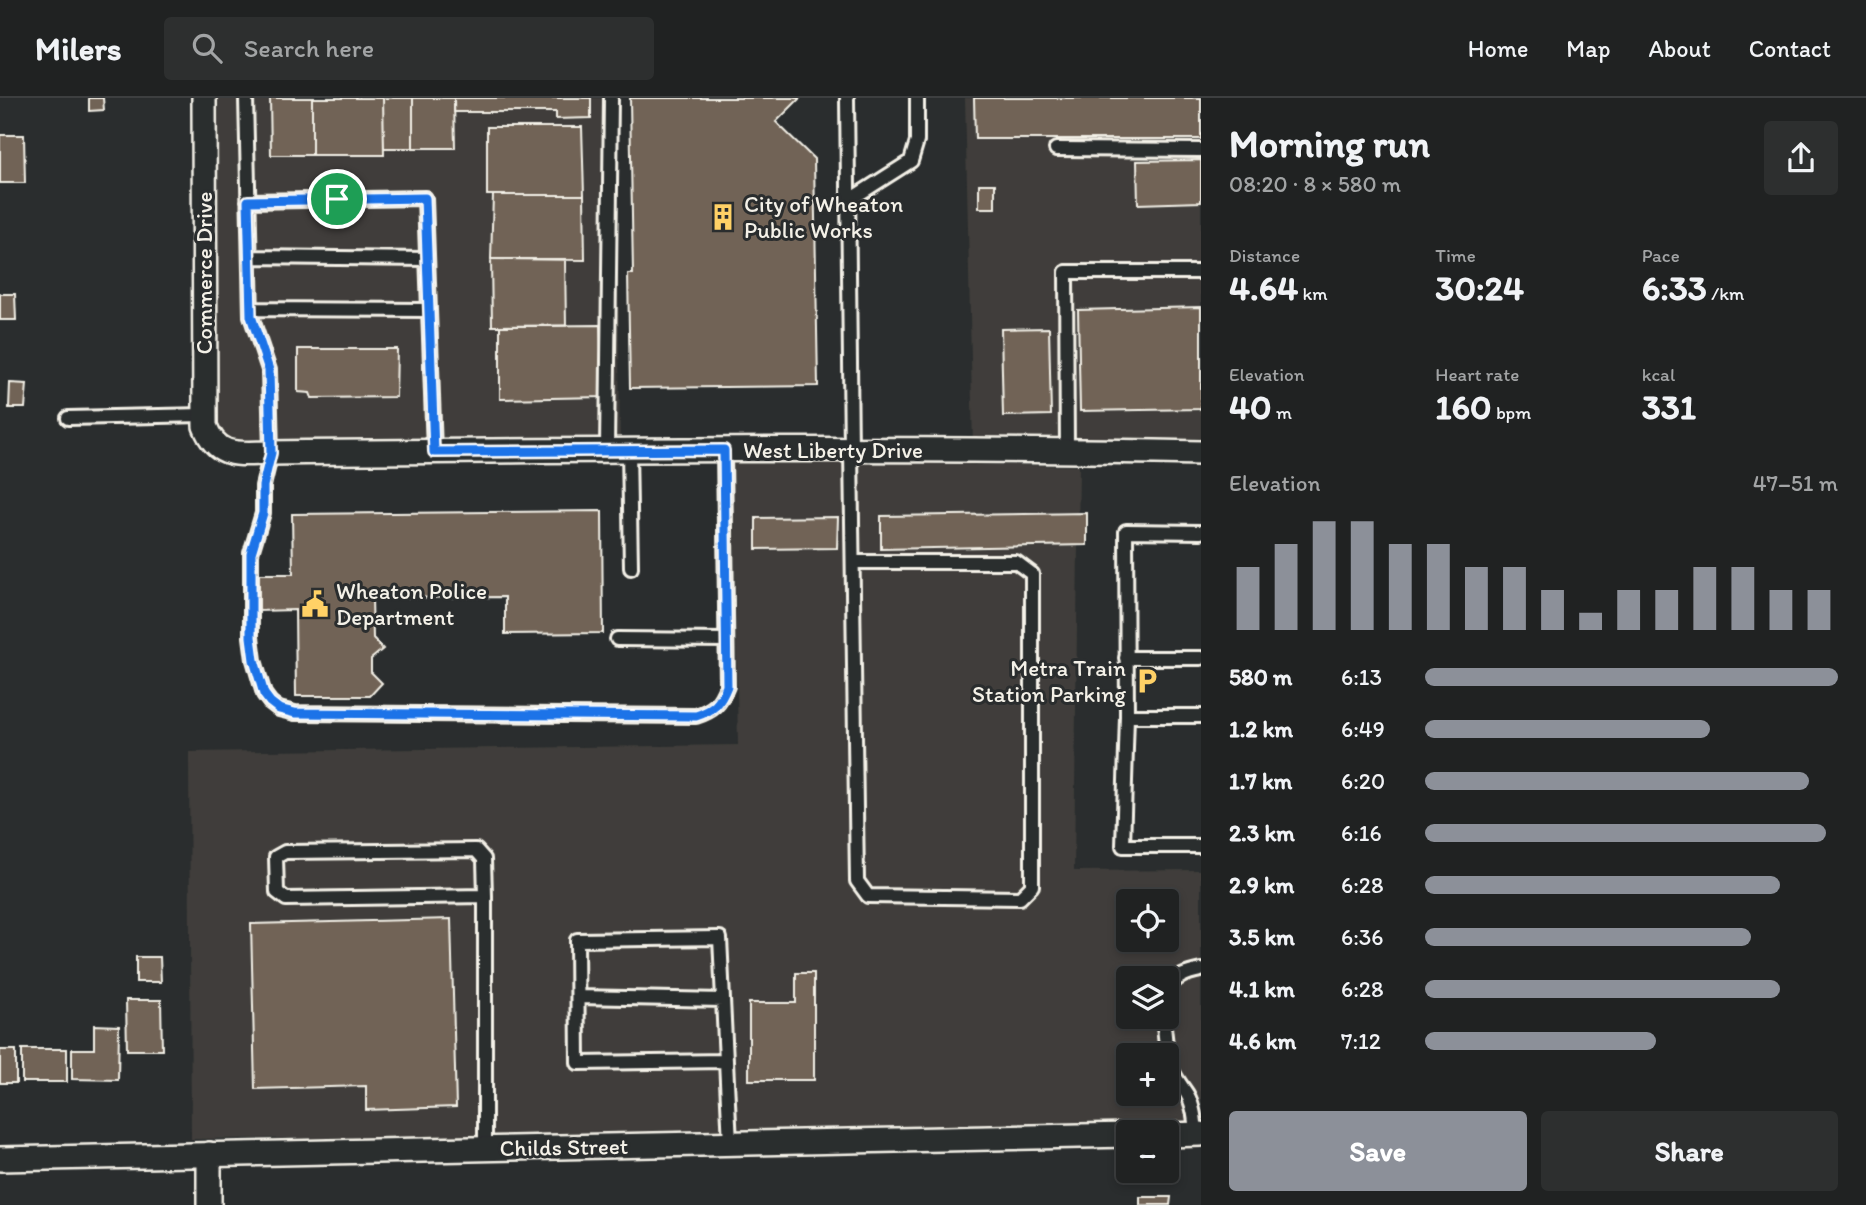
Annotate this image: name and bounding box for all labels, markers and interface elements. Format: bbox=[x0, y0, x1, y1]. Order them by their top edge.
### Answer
search box bbox=[164, 17, 654, 80]
text: Milers bbox=[35, 29, 122, 68]
icon: search bbox=[188, 29, 226, 67]
text: Search here bbox=[244, 32, 374, 64]
text: Home bbox=[1468, 34, 1528, 63]
text: Map bbox=[1566, 34, 1610, 63]
text: About bbox=[1648, 34, 1711, 63]
text: Contact bbox=[1749, 34, 1831, 63]
text: Morning run bbox=[1229, 121, 1430, 167]
button: share bbox=[1764, 121, 1838, 195]
pin bbox=[307, 169, 367, 229]
text: 08:20 · 8 × 580 m bbox=[1229, 170, 1401, 198]
icon: arrive bbox=[318, 180, 356, 218]
place label: City of Wheaton Public Works bbox=[744, 190, 903, 244]
street label: Commerce Drive bbox=[190, 192, 218, 354]
building icon: City of Wheaton Public Works bbox=[708, 202, 738, 232]
text: Distance bbox=[1229, 244, 1300, 267]
text: Time bbox=[1435, 244, 1476, 267]
text: Pace bbox=[1642, 244, 1680, 267]
text: 4.64 bbox=[1229, 267, 1298, 309]
text: 30:24 bbox=[1435, 267, 1524, 309]
text: 6:33 bbox=[1642, 267, 1707, 309]
text: km bbox=[1298, 282, 1328, 305]
text: /km bbox=[1707, 282, 1744, 305]
text: Elevation bbox=[1229, 363, 1305, 386]
text: Heart rate bbox=[1435, 363, 1519, 386]
text: kcal bbox=[1642, 363, 1675, 386]
text: 40 bbox=[1229, 386, 1272, 428]
text: 160 bbox=[1435, 386, 1492, 428]
text: 331 bbox=[1642, 386, 1696, 428]
text: m bbox=[1272, 401, 1292, 424]
text: bpm bbox=[1492, 401, 1531, 424]
street label: West Liberty Drive bbox=[743, 436, 923, 464]
text: Elevation bbox=[1229, 469, 1320, 497]
text: 47–51 m bbox=[1753, 469, 1838, 497]
place label: Wheaton Police Department bbox=[336, 577, 487, 631]
public building icon: Wheaton Police Department bbox=[300, 589, 330, 619]
place label: Metra Train Station Parking bbox=[972, 654, 1126, 708]
text: 580 m bbox=[1229, 663, 1292, 691]
text: 6:13 bbox=[1341, 663, 1382, 691]
parking icon: Metra Train Station Parking bbox=[1132, 666, 1162, 696]
text: 1.2 km bbox=[1229, 715, 1293, 743]
text: 6:49 bbox=[1341, 715, 1385, 743]
text: 1.7 km bbox=[1229, 767, 1292, 795]
text: 6:20 bbox=[1341, 767, 1385, 795]
text: 2.3 km bbox=[1229, 819, 1295, 847]
text: 6:16 bbox=[1341, 819, 1382, 847]
text: 2.9 km bbox=[1229, 871, 1294, 899]
text: 6:28 bbox=[1341, 871, 1384, 899]
map controls bbox=[1116, 889, 1179, 1183]
button: locate bbox=[1116, 889, 1179, 952]
text: 3.5 km bbox=[1229, 923, 1295, 951]
text: 6:36 bbox=[1341, 923, 1384, 951]
button: layers bbox=[1116, 966, 1179, 1029]
text: 4.1 km bbox=[1229, 975, 1295, 1003]
text: 6:28 bbox=[1341, 975, 1384, 1003]
text: 4.6 km bbox=[1229, 1027, 1296, 1055]
text: 7:12 bbox=[1341, 1027, 1381, 1055]
button: + bbox=[1116, 1043, 1179, 1106]
button: Save bbox=[1229, 1111, 1527, 1191]
button: Share bbox=[1541, 1111, 1838, 1191]
button: − bbox=[1116, 1120, 1179, 1183]
street label: Childs Street bbox=[499, 1132, 629, 1162]

